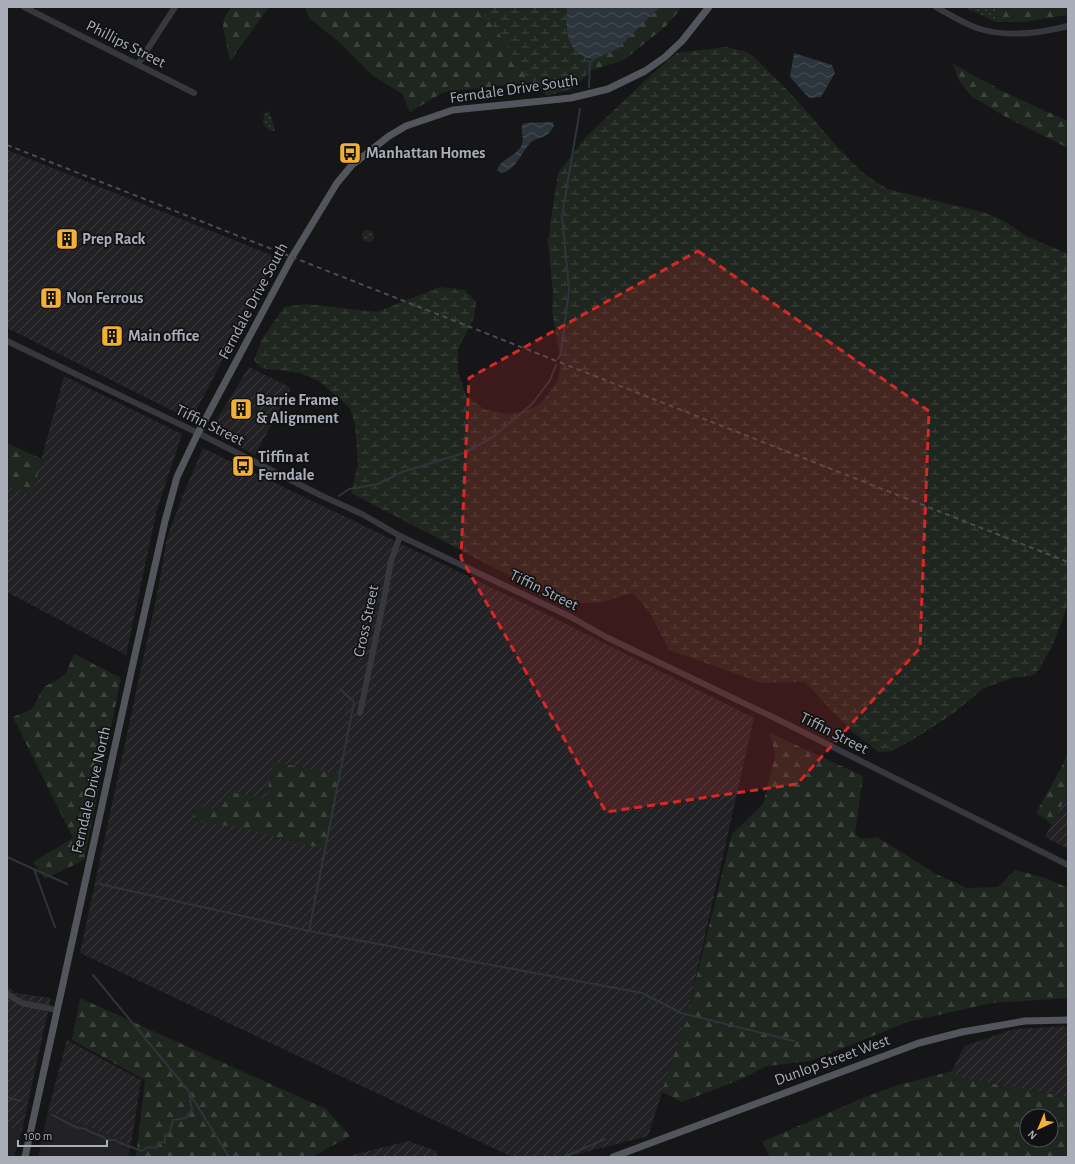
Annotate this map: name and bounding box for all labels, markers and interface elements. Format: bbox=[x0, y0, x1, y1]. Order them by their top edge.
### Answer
street label: Phillips Street bbox=[84, 17, 168, 71]
street label: Ferndale Drive South bbox=[449, 72, 579, 106]
bus stop icon: Manhattan Homes bbox=[337, 140, 363, 166]
place label: Manhattan Homes bbox=[366, 145, 485, 161]
building icon: Prep Rack bbox=[54, 226, 80, 252]
place label: Prep Rack bbox=[82, 231, 146, 247]
street label: Ferndale Drive South bbox=[216, 240, 290, 362]
building icon: Non Ferrous bbox=[38, 285, 64, 311]
place label: Non Ferrous bbox=[66, 290, 143, 306]
building icon: Main office bbox=[99, 323, 125, 349]
place label: Main office bbox=[128, 328, 200, 344]
place label: Barrie Frame & Alignment bbox=[256, 392, 339, 426]
building icon: Barrie Frame & Alignment bbox=[228, 396, 254, 422]
street label: Tiffin Street bbox=[173, 402, 247, 448]
place label: Tiffin at Ferndale bbox=[258, 449, 315, 483]
bus stop icon: Tiffin at Ferndale bbox=[230, 453, 256, 479]
street label: Tiffin Street bbox=[507, 567, 581, 613]
street label: Cross Street bbox=[351, 584, 381, 658]
street label: Tiffin Street bbox=[797, 709, 871, 757]
street label: Ferndale Drive North bbox=[69, 725, 113, 855]
street label: Dunlop Street West bbox=[772, 1032, 892, 1088]
north arrow bbox=[1019, 1108, 1059, 1148]
scale bar bbox=[18, 1122, 107, 1148]
text: N bbox=[1026, 1128, 1039, 1141]
text: 100 m bbox=[24, 1130, 52, 1142]

